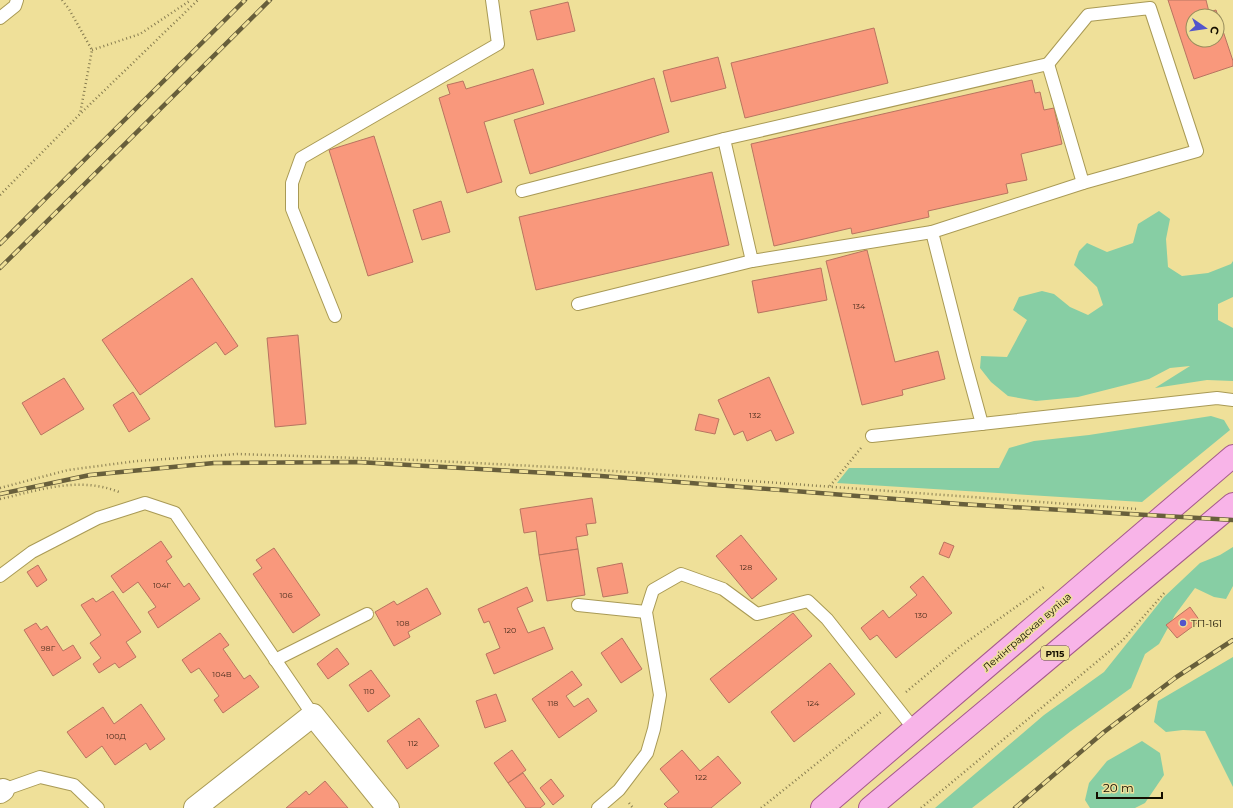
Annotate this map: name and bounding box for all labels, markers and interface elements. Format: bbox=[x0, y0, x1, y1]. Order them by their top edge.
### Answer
north arrow bbox=[1185, 8, 1225, 48]
text: С bbox=[1207, 25, 1222, 36]
house number: 134 bbox=[853, 301, 866, 311]
house number: 132 bbox=[749, 410, 761, 420]
house number: 128 bbox=[740, 562, 752, 572]
house number: 104Г bbox=[153, 580, 171, 590]
house number: 106 bbox=[279, 590, 293, 600]
street label: Ленінградская вуліца bbox=[980, 590, 1074, 674]
house number: 130 bbox=[915, 610, 927, 620]
place label: ТП-161 bbox=[1191, 617, 1222, 630]
house number: 108 bbox=[396, 618, 410, 628]
marker: ТП-161 bbox=[1178, 618, 1188, 628]
house number: 120 bbox=[504, 625, 516, 635]
house number: 98Г bbox=[41, 643, 56, 653]
road number: Р115 bbox=[1041, 646, 1069, 660]
house number: 104В bbox=[212, 669, 232, 679]
house number: 110 bbox=[363, 686, 375, 696]
house number: 118 bbox=[548, 698, 558, 708]
house number: 124 bbox=[807, 698, 820, 708]
house number: 100Д bbox=[106, 731, 127, 741]
house number: 112 bbox=[408, 738, 419, 748]
house number: 122 bbox=[695, 772, 707, 782]
scale bar bbox=[1097, 774, 1162, 800]
text: 20 m bbox=[1103, 780, 1134, 795]

